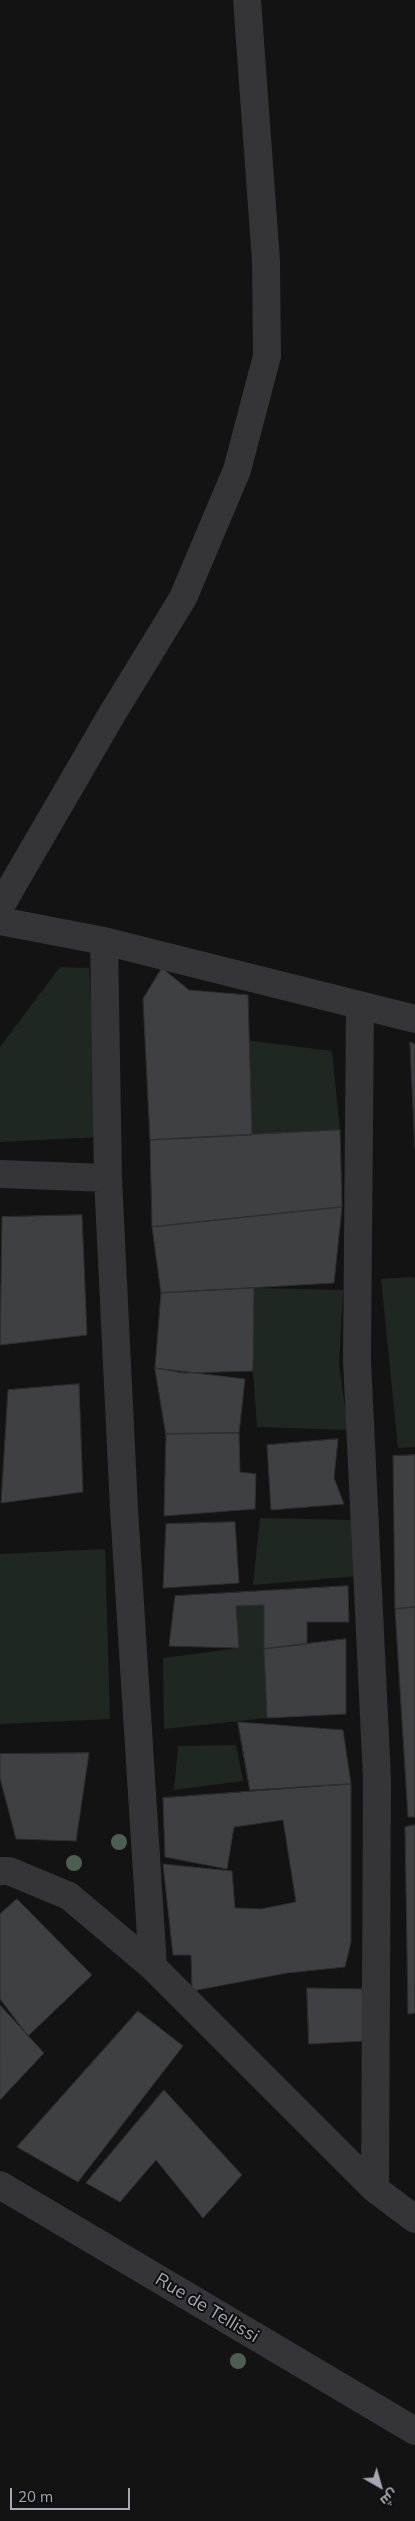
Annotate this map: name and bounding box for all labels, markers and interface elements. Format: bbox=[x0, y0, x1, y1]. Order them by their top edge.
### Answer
street label: Rue de Tellissi bbox=[151, 2269, 263, 2347]
north arrow bbox=[355, 2461, 405, 2511]
scale bar bbox=[12, 2478, 132, 2510]
text: ش bbox=[377, 2485, 402, 2510]
text: 20 m bbox=[18, 2487, 53, 2506]

